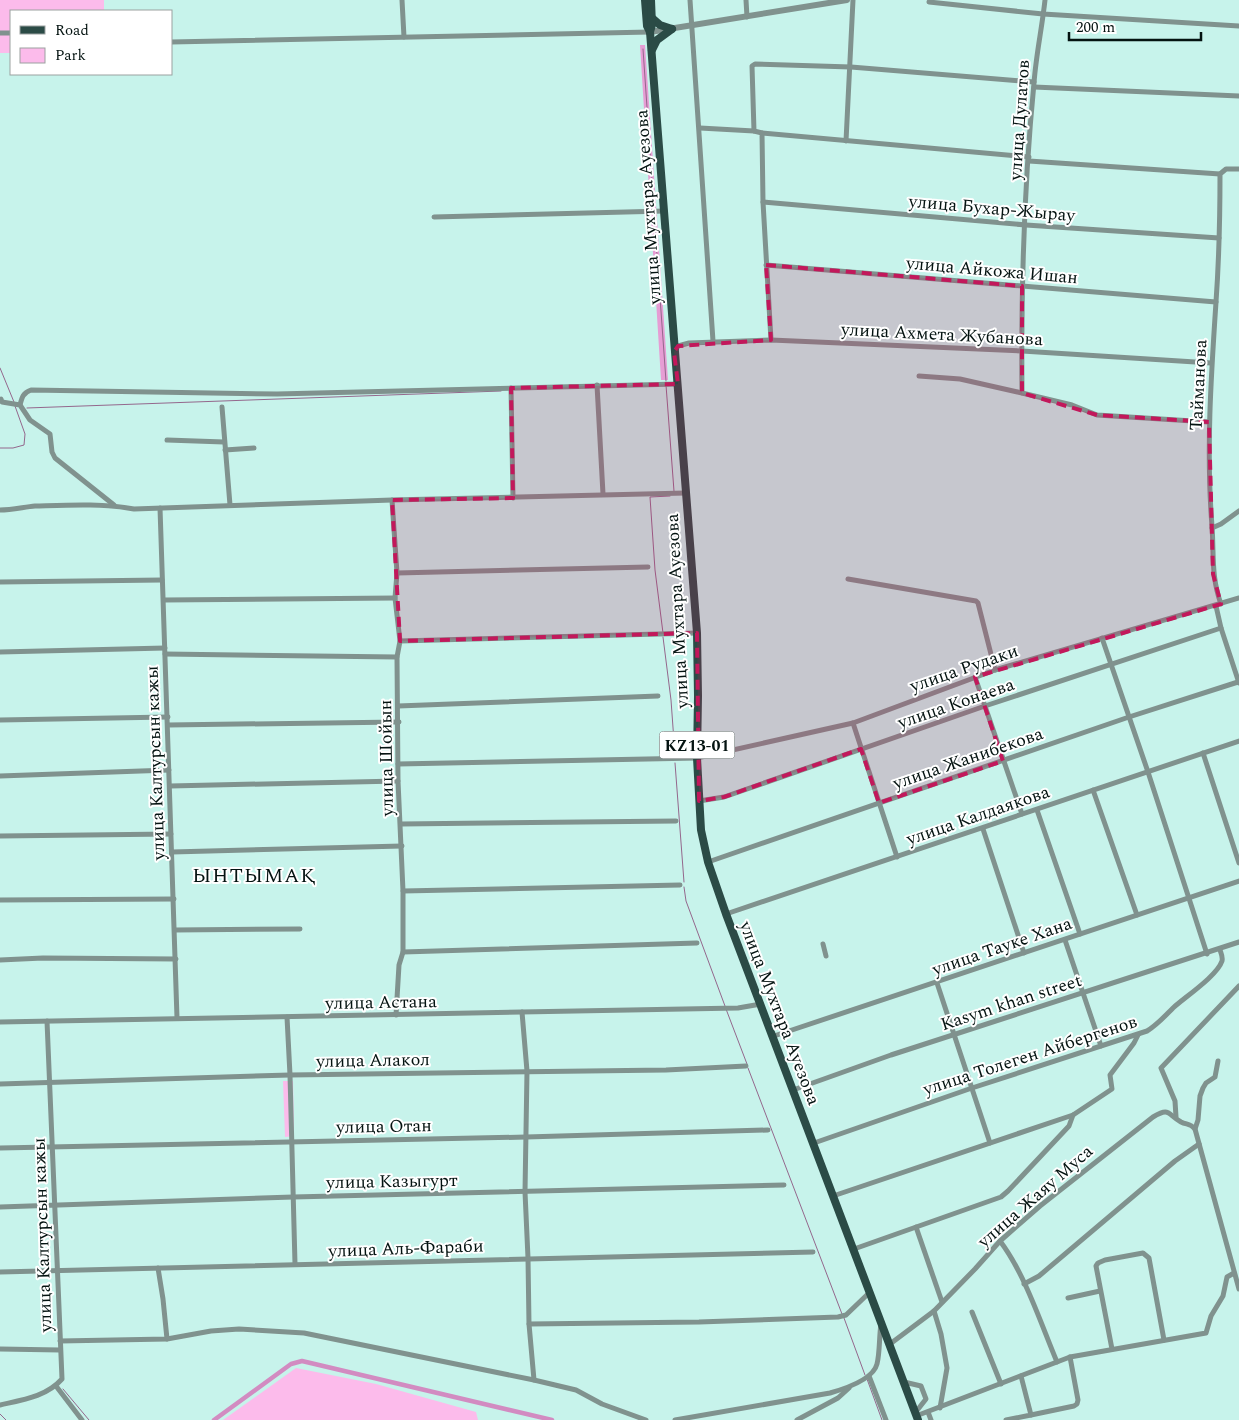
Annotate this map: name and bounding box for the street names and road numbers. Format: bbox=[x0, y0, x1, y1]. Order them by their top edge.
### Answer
street label: улица Дулатов bbox=[1002, 59, 1037, 182]
street label: улица Мухтара Ауезова bbox=[628, 108, 669, 306]
street label: улица Бухар-Жырау bbox=[907, 188, 1078, 229]
street label: улица Айкожа Ишан bbox=[904, 249, 1079, 291]
street label: улица Ахмета Жубанова bbox=[839, 316, 1044, 353]
street label: Тайманова bbox=[1183, 339, 1214, 431]
street label: улица Мухтара Ауезова bbox=[659, 513, 696, 710]
street label: улица Рудаки bbox=[905, 637, 1022, 700]
street label: улица Калтурсын кажы bbox=[139, 665, 172, 862]
street label: улица Конаева bbox=[893, 671, 1018, 736]
street label: улица Шойын bbox=[372, 699, 401, 818]
street label: улица Жанибекова bbox=[888, 720, 1047, 797]
road number: KZ13-01 bbox=[660, 732, 734, 758]
street label: улица Калдаякова bbox=[902, 778, 1054, 853]
street label: улица Тауке Хана bbox=[928, 910, 1076, 983]
street label: улица Мухтара Ауезова bbox=[732, 916, 827, 1109]
street label: Kasym khan street bbox=[937, 967, 1085, 1038]
street label: улица Астана bbox=[324, 988, 437, 1017]
street label: улица Толеген Айбергенов bbox=[919, 1008, 1141, 1103]
street label: улица Алакол bbox=[315, 1046, 430, 1075]
street label: улица Отан bbox=[335, 1112, 432, 1141]
street label: улица Калтурсын кажы bbox=[26, 1137, 59, 1334]
street label: улица Жаяу Муса bbox=[971, 1138, 1099, 1255]
street label: улица Казыгурт bbox=[325, 1167, 458, 1196]
street label: улица Аль-Фараби bbox=[327, 1232, 484, 1265]

